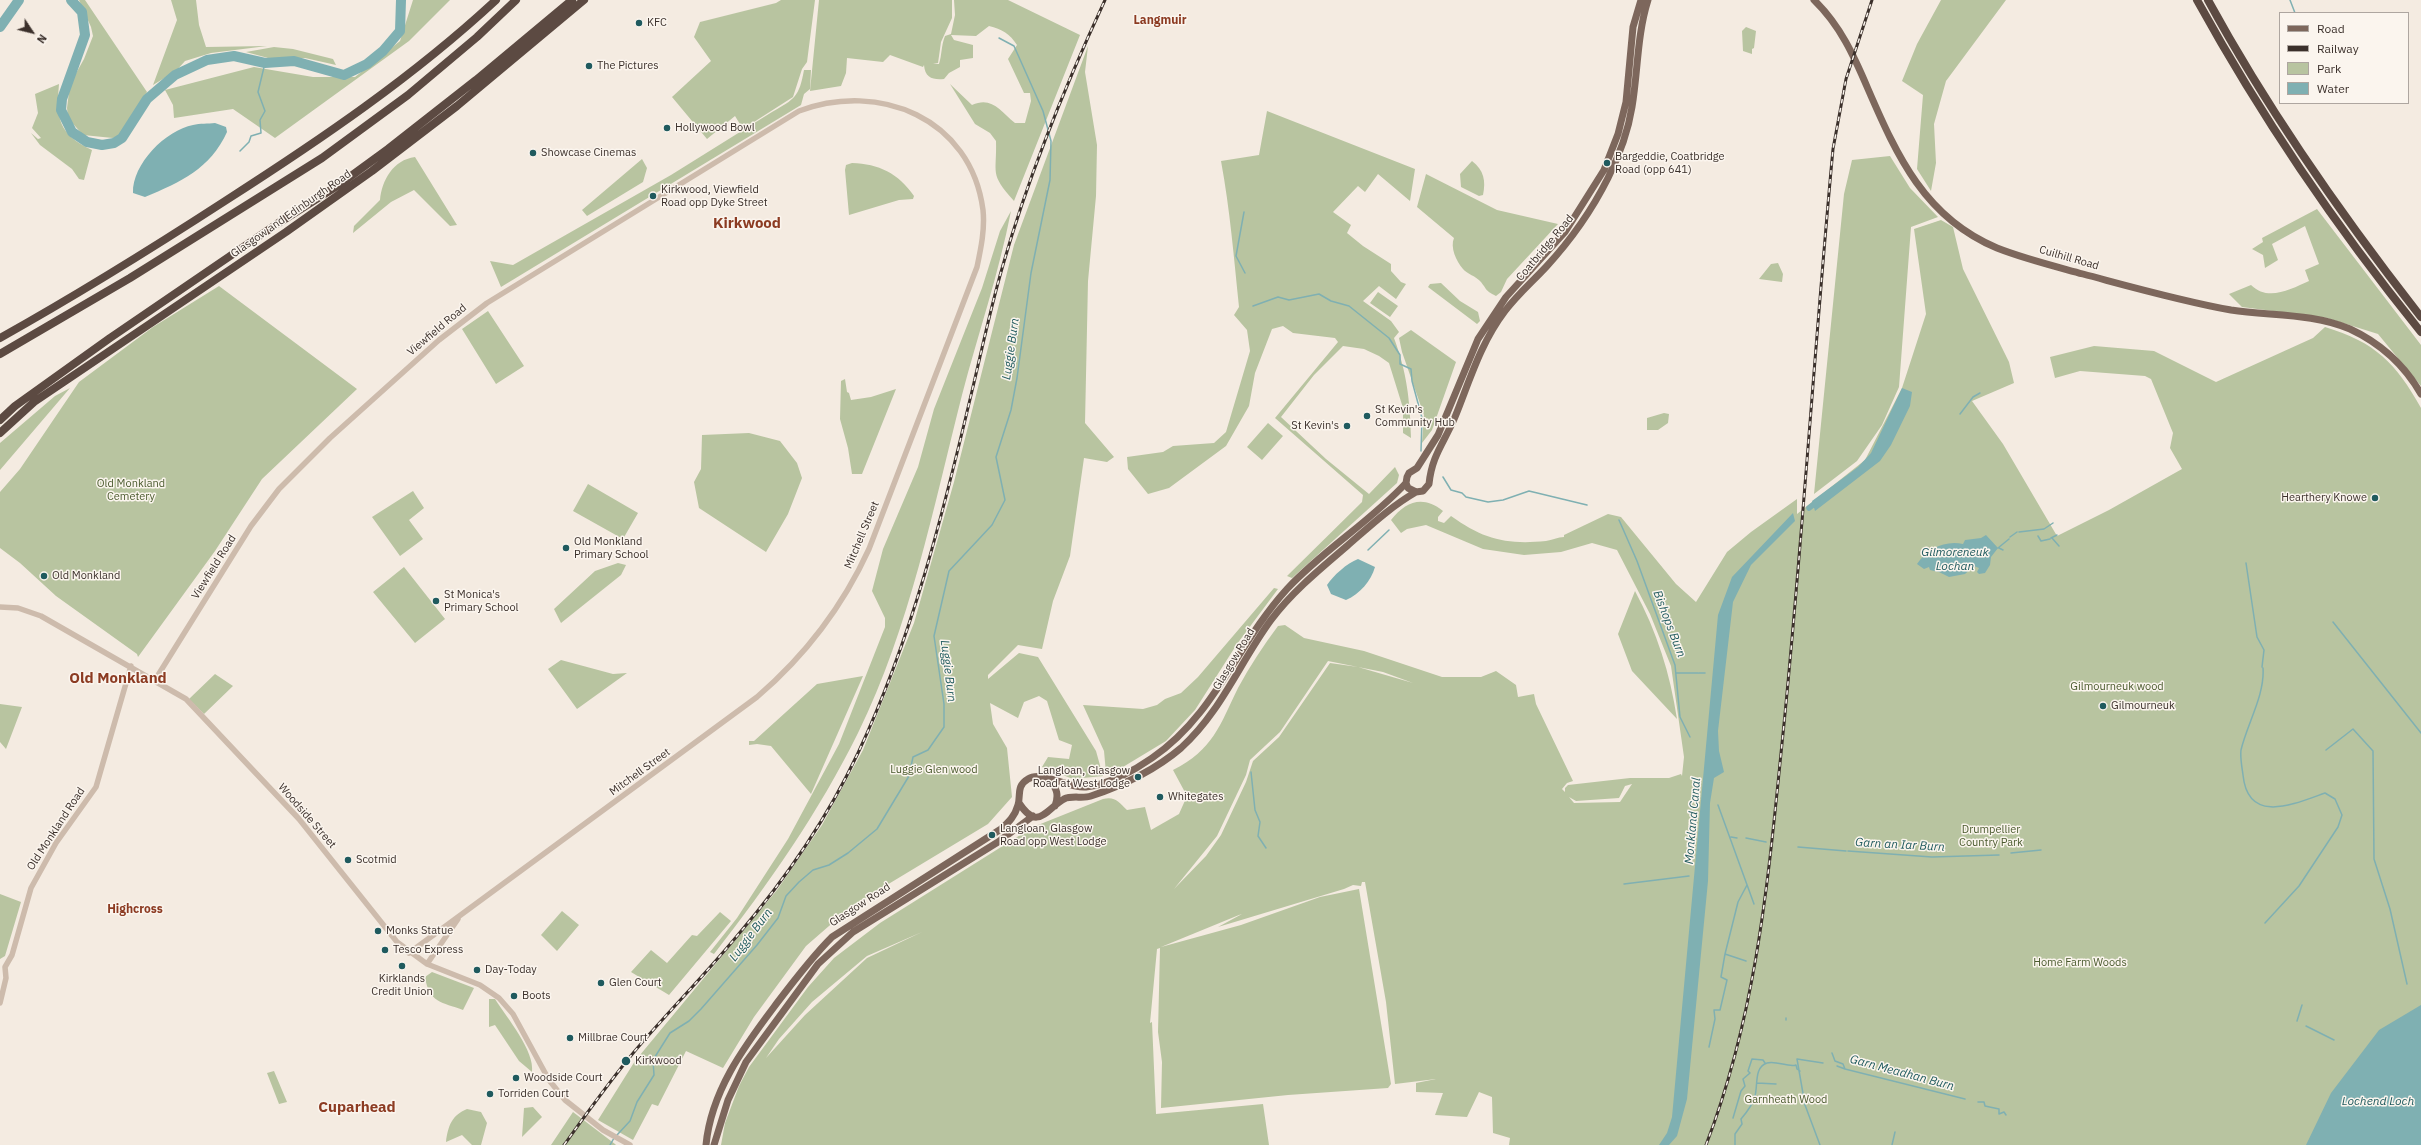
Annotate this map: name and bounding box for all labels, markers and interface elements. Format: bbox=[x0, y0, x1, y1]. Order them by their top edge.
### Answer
north arrow bbox=[12, 12, 52, 52]
legend bbox=[2279, 12, 2409, 104]
district label: Langmuir bbox=[1133, 14, 1187, 28]
place label: KFC bbox=[647, 16, 667, 30]
marker: KFC bbox=[634, 18, 644, 28]
text: Road bbox=[2317, 21, 2345, 36]
text: N bbox=[34, 32, 50, 46]
text: Railway bbox=[2317, 41, 2359, 56]
place label: The Pictures bbox=[597, 59, 659, 73]
marker: The Pictures bbox=[584, 61, 594, 71]
text: Park bbox=[2317, 61, 2341, 76]
text: Water bbox=[2317, 81, 2349, 96]
place label: Hollywood Bowl bbox=[675, 121, 755, 135]
marker: Hollywood Bowl bbox=[662, 123, 672, 133]
place label: Showcase Cinemas bbox=[541, 146, 636, 160]
marker: Showcase Cinemas bbox=[528, 148, 538, 158]
place label: Bargeddie, Coatbridge Road (opp 641) bbox=[1615, 150, 1725, 176]
marker: Bargeddie, Coatbridge Road (opp 641) bbox=[1602, 158, 1612, 168]
street label: Glasgow and Edinburgh Road bbox=[228, 167, 354, 261]
place label: Kirkwood, Viewfield Road opp Dyke Street bbox=[661, 183, 768, 209]
marker: Kirkwood, Viewfield Road opp Dyke Street bbox=[648, 191, 658, 201]
street label: Coatbridge Road bbox=[1514, 212, 1576, 284]
district label: Kirkwood bbox=[713, 215, 781, 233]
street label: Cuilhill Road bbox=[2038, 243, 2100, 273]
street label: Viewfield Road bbox=[405, 301, 469, 359]
water label: Luggie Burn bbox=[1000, 317, 1022, 381]
place label: St Kevin's Community Hub bbox=[1375, 403, 1455, 429]
marker: St Kevin's Community Hub bbox=[1362, 411, 1372, 421]
place label: St Kevin's bbox=[1291, 419, 1339, 433]
marker: St Kevin's bbox=[1342, 421, 1352, 431]
park label: Old Monkland Cemetery bbox=[97, 477, 165, 503]
place label: Hearthery Knowe bbox=[2281, 491, 2367, 505]
marker: Hearthery Knowe bbox=[2370, 493, 2380, 503]
street label: Mitchell Street bbox=[842, 499, 882, 571]
street label: Viewfield Road bbox=[189, 532, 239, 602]
place label: Old Monkland Primary School bbox=[574, 535, 649, 561]
marker: Old Monkland Primary School bbox=[561, 543, 571, 553]
water label: Gilmoreneuk Lochan bbox=[1921, 546, 1989, 574]
place label: Old Monkland bbox=[52, 569, 120, 583]
marker: Old Monkland bbox=[39, 571, 49, 581]
place label: St Monica's Primary School bbox=[444, 588, 519, 614]
water label: Bishops Burn bbox=[1650, 589, 1688, 659]
marker: St Monica's Primary School bbox=[431, 596, 441, 606]
street label: Glasgow Road bbox=[1210, 626, 1258, 692]
water label: Luggie Burn bbox=[937, 639, 959, 703]
district label: Old Monkland bbox=[69, 670, 167, 688]
park label: Gilmourneuk wood bbox=[2070, 680, 2164, 694]
place label: Gilmourneuk bbox=[2111, 699, 2175, 713]
marker: Gilmourneuk bbox=[2098, 701, 2108, 711]
street label: Mitchell Street bbox=[607, 745, 673, 799]
park label: Luggie Glen wood bbox=[890, 763, 978, 777]
place label: Langloan, Glasgow Road at West Lodge bbox=[1033, 764, 1130, 790]
marker: Langloan, Glasgow Road at West Lodge bbox=[1133, 772, 1143, 782]
water label: Monkland Canal bbox=[1682, 777, 1704, 865]
street label: Woodside Street bbox=[275, 781, 339, 851]
street label: Old Monkland Road bbox=[24, 785, 88, 873]
place label: Whitegates bbox=[1168, 790, 1224, 804]
marker: Whitegates bbox=[1155, 792, 1165, 802]
place label: Langloan, Glasgow Road opp West Lodge bbox=[1000, 822, 1107, 848]
park label: Drumpellier Country Park bbox=[1959, 823, 2023, 849]
marker: Langloan, Glasgow Road opp West Lodge bbox=[987, 830, 997, 840]
water label: Garn an Iar Burn bbox=[1855, 835, 1945, 855]
place label: Scotmid bbox=[356, 853, 397, 867]
marker: Scotmid bbox=[343, 855, 353, 865]
street label: Glasgow Road bbox=[827, 880, 893, 930]
district label: Highcross bbox=[107, 903, 163, 917]
water label: Luggie Burn bbox=[727, 906, 775, 964]
place label: Monks Statue bbox=[386, 924, 453, 938]
marker: Monks Statue bbox=[373, 926, 383, 936]
place label: Tesco Express bbox=[393, 943, 463, 957]
marker: Tesco Express bbox=[380, 945, 390, 955]
park label: Home Farm Woods bbox=[2033, 956, 2127, 970]
marker: Kirklands Credit Union bbox=[397, 961, 407, 971]
place label: Day-Today bbox=[485, 963, 537, 977]
marker: Day-Today bbox=[472, 965, 482, 975]
place label: Kirklands Credit Union bbox=[371, 972, 433, 998]
place label: Glen Court bbox=[609, 976, 662, 990]
marker: Glen Court bbox=[596, 978, 606, 988]
place label: Boots bbox=[522, 989, 551, 1003]
marker: Boots bbox=[509, 991, 519, 1001]
place label: Millbrae Court bbox=[578, 1031, 648, 1045]
marker: Millbrae Court bbox=[565, 1033, 575, 1043]
water label: Garn Meadhan Burn bbox=[1848, 1052, 1956, 1094]
place label: Kirkwood bbox=[635, 1054, 682, 1068]
marker: Kirkwood bbox=[620, 1055, 632, 1067]
place label: Woodside Court bbox=[524, 1071, 603, 1085]
marker: Woodside Court bbox=[511, 1073, 521, 1083]
place label: Torriden Court bbox=[498, 1087, 569, 1101]
marker: Torriden Court bbox=[485, 1089, 495, 1099]
park label: Garnheath Wood bbox=[1744, 1093, 1828, 1107]
water label: Lochend Loch bbox=[2342, 1095, 2414, 1109]
district label: Cuparhead bbox=[318, 1099, 396, 1117]

